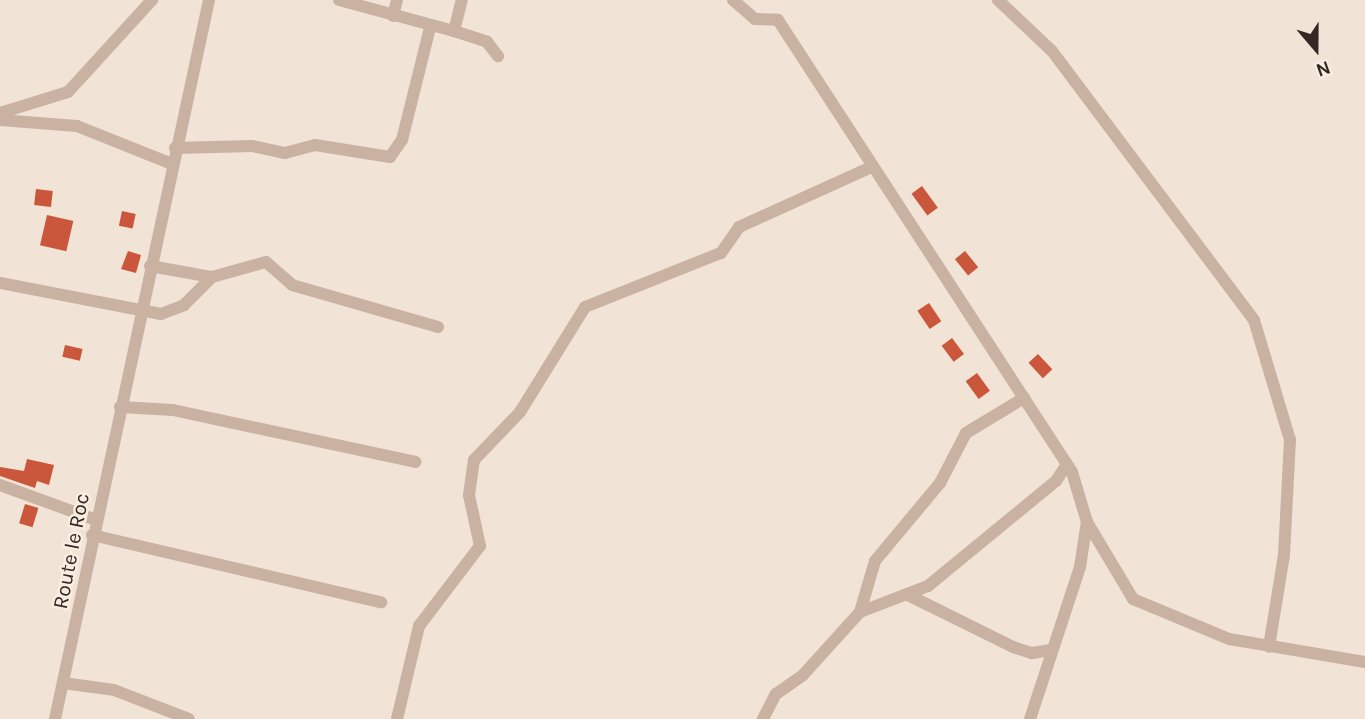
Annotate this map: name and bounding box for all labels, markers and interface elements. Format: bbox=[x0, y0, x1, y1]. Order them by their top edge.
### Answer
north arrow bbox=[1281, 14, 1351, 84]
text: N bbox=[1313, 56, 1333, 81]
street label: Route le Roc bbox=[47, 491, 95, 611]

